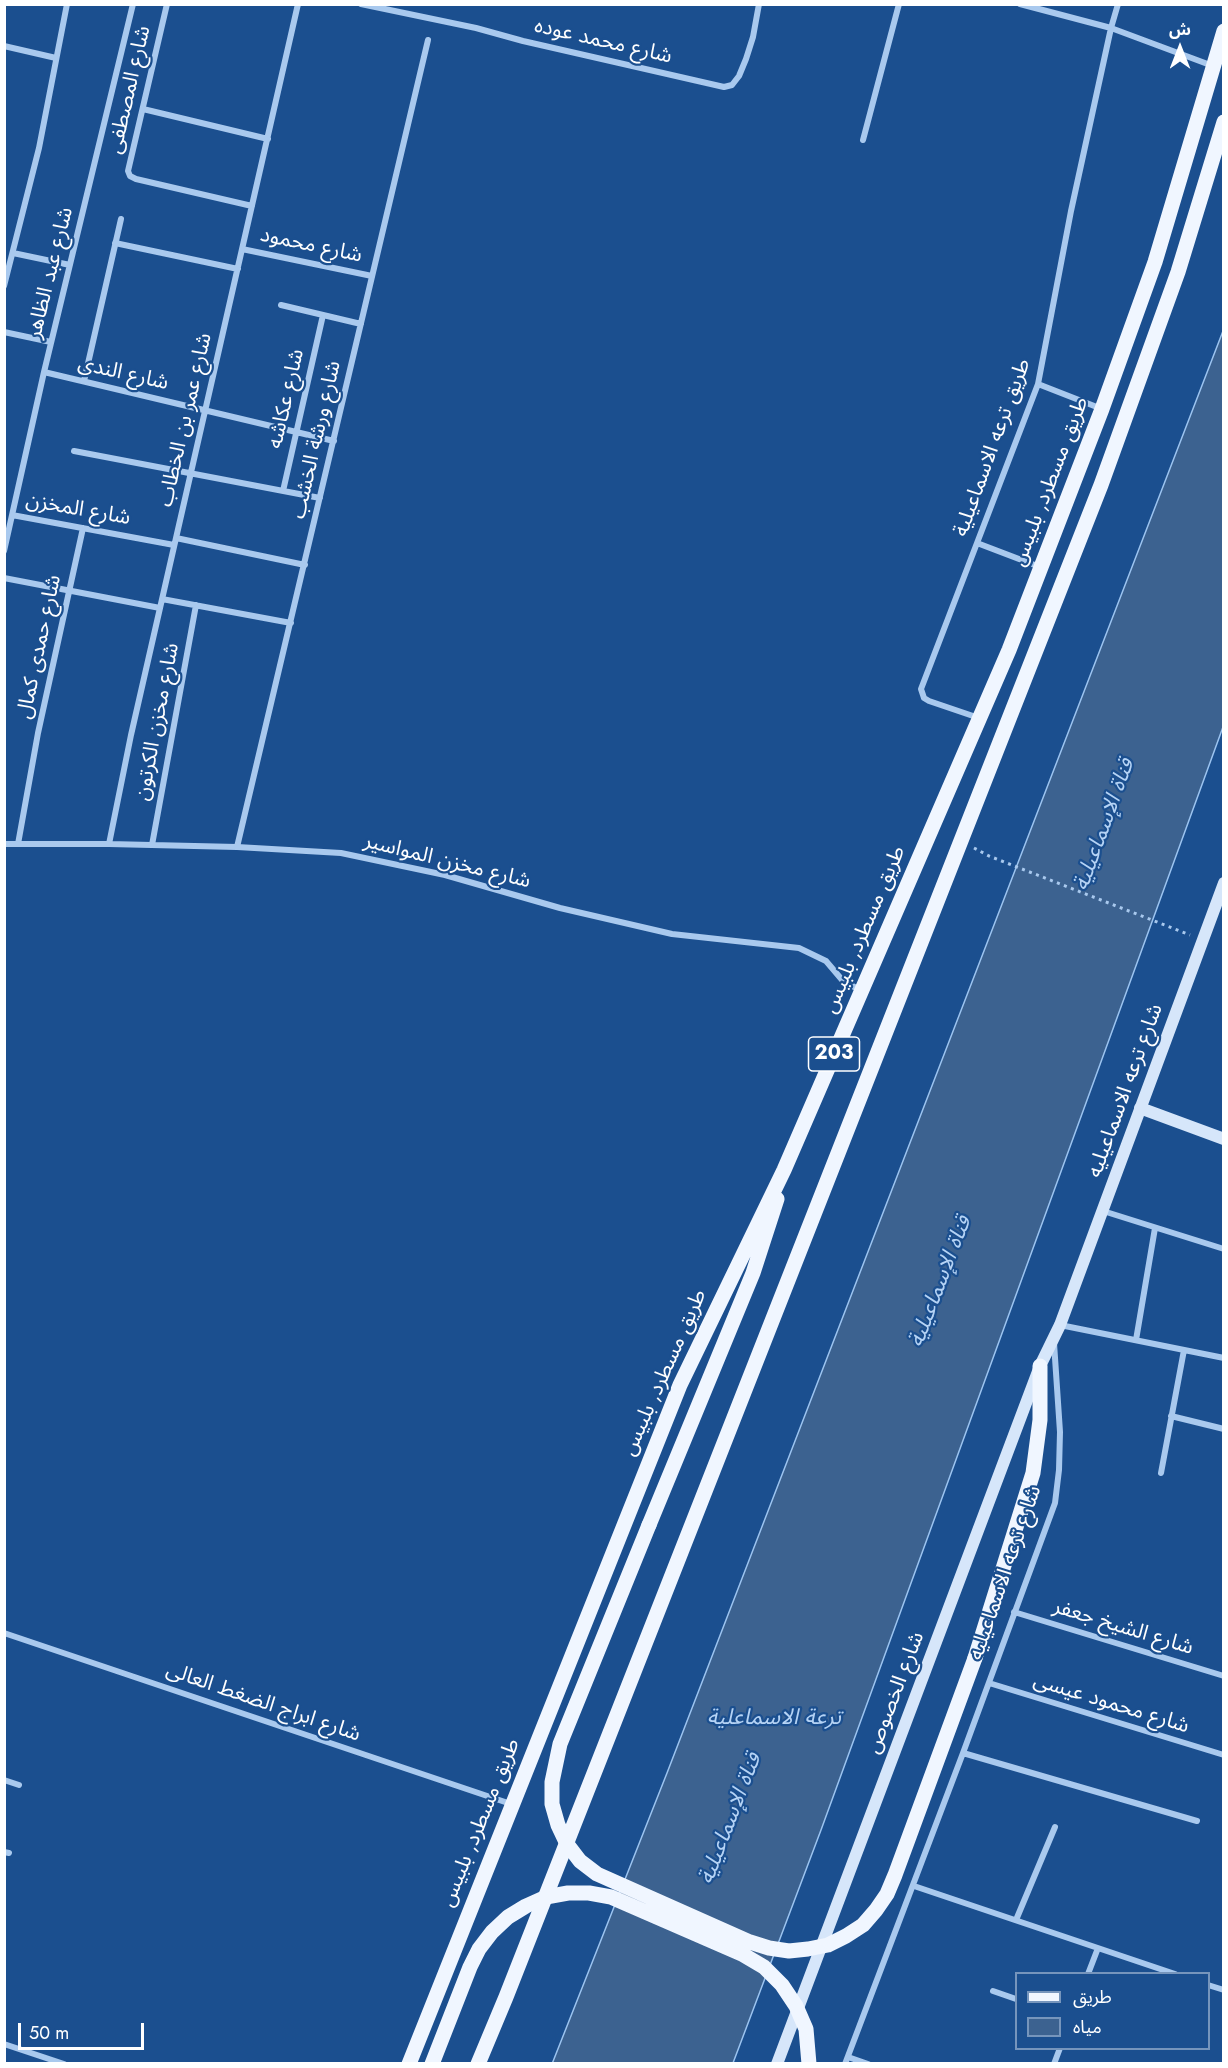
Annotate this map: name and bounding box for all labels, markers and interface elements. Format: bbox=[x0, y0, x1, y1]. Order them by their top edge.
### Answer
street label: شارع محمد عوده bbox=[532, 14, 674, 70]
north arrow bbox=[1150, 18, 1210, 78]
text: ش bbox=[1169, 18, 1191, 41]
street label: شارع المصطفى bbox=[103, 24, 157, 156]
street label: شارع عبد الظاهر bbox=[23, 205, 79, 341]
street label: شارع محمود bbox=[258, 223, 364, 269]
street label: شارع عمر بن الخطاب bbox=[154, 331, 218, 509]
street label: شارع عكاشه bbox=[263, 347, 311, 451]
street label: شارع الندى bbox=[75, 351, 171, 397]
street label: طريق ترعه الاسماعيلية bbox=[949, 356, 1037, 540]
street label: شارع ورشة الخشب bbox=[287, 359, 347, 521]
street label: طريق مسطرد, بلبيس bbox=[1007, 394, 1095, 570]
street label: شارع المخزن bbox=[24, 488, 132, 532]
street label: شارع حمدى كمال bbox=[12, 573, 68, 721]
street label: شارع مخزن الكرتون bbox=[130, 641, 186, 803]
water label: قناة الإسماعيلية bbox=[1069, 755, 1141, 895]
street label: شارع مخزن المواسير bbox=[361, 829, 533, 895]
street label: طريق مسطرد, بلبيس bbox=[818, 843, 912, 1017]
street label: شارع ترعه الاسماعيليه bbox=[1083, 1001, 1169, 1181]
road number: 203 bbox=[808, 1037, 860, 1071]
water label: قناة الإسماعيلية bbox=[904, 1213, 978, 1351]
street label: طريق مسطرد, بلبيس bbox=[617, 1286, 713, 1460]
street label: شارع ترعه الاسماعيليه bbox=[964, 1482, 1048, 1664]
street label: شارع الشيخ جعفر bbox=[1050, 1595, 1196, 1661]
street label: شارع الخصوص bbox=[861, 1629, 931, 1757]
street label: شارع ابراج الضغط العالى bbox=[163, 1658, 363, 1748]
street label: شارع محمود عيسى bbox=[1030, 1668, 1192, 1740]
water label: ترعة الاسماعلية bbox=[707, 1706, 841, 1732]
street label: طريق مسطرد, بلبيس bbox=[436, 1735, 526, 1911]
water label: قناة الإسماعيلية bbox=[694, 1750, 768, 1888]
legend bbox=[1015, 1972, 1210, 2050]
text: طريق bbox=[1073, 1984, 1112, 2010]
scale bar bbox=[21, 2011, 147, 2049]
text: مياه bbox=[1073, 2014, 1102, 2040]
text: 50 m bbox=[29, 2020, 69, 2046]

